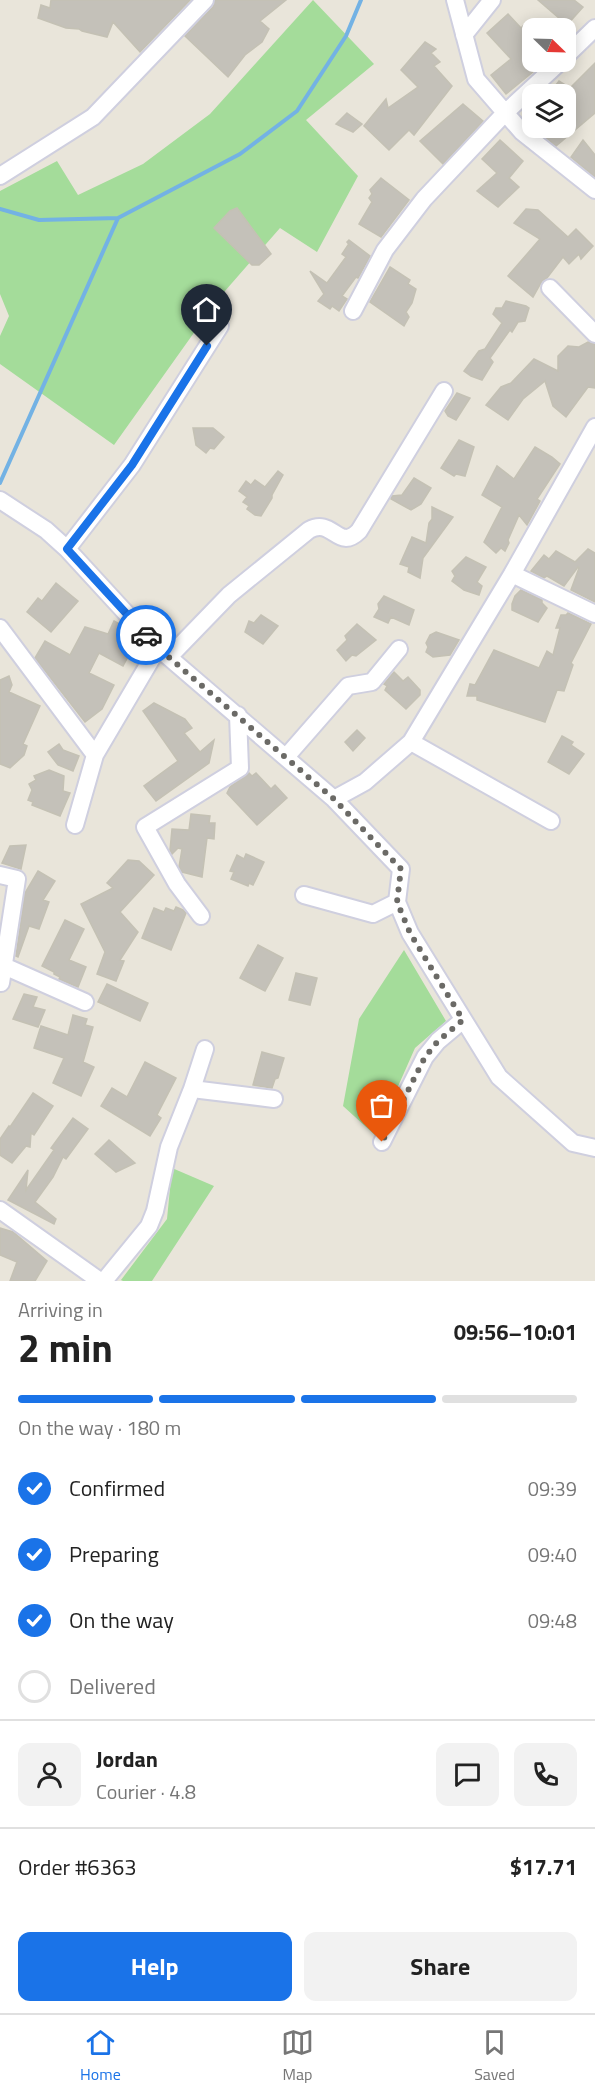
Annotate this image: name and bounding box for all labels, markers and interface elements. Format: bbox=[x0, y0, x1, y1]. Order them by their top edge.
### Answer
north arrow bbox=[522, 18, 576, 72]
map controls bbox=[522, 18, 576, 138]
button: layers bbox=[522, 84, 576, 138]
pin bbox=[181, 284, 232, 346]
icon: home bbox=[190, 293, 223, 326]
courier bbox=[116, 605, 176, 665]
icon: car bbox=[130, 619, 163, 652]
pin bbox=[356, 1080, 407, 1142]
icon: bag bbox=[365, 1089, 398, 1122]
text: Arriving in bbox=[18, 1294, 103, 1325]
text: 09:56–10:01 bbox=[454, 1315, 577, 1349]
text: 2 min bbox=[18, 1318, 113, 1377]
text: On the way · 180 m bbox=[18, 1412, 181, 1443]
text: Confirmed bbox=[69, 1471, 165, 1505]
icon: check bbox=[18, 1472, 51, 1505]
text: 09:39 bbox=[528, 1473, 577, 1504]
text: Preparing bbox=[69, 1537, 159, 1571]
icon: check bbox=[18, 1538, 51, 1571]
text: 09:40 bbox=[528, 1539, 577, 1570]
text: On the way bbox=[69, 1603, 174, 1637]
icon: check bbox=[18, 1604, 51, 1637]
text: 09:48 bbox=[528, 1605, 577, 1636]
text: Delivered bbox=[69, 1669, 156, 1703]
text: Jordan bbox=[96, 1742, 158, 1776]
button: person bbox=[18, 1743, 81, 1806]
button: chat bbox=[436, 1743, 499, 1806]
button: phone bbox=[514, 1743, 577, 1806]
text: Courier · 4.8 bbox=[96, 1776, 196, 1807]
text: Order #6363 bbox=[18, 1850, 137, 1884]
text: $17.71 bbox=[510, 1850, 577, 1884]
button: Help bbox=[18, 1932, 292, 2001]
button: Share bbox=[304, 1932, 577, 2001]
tab: Home bbox=[80, 2026, 121, 2086]
tab: Map bbox=[281, 2026, 314, 2086]
tab: Saved bbox=[474, 2026, 515, 2086]

